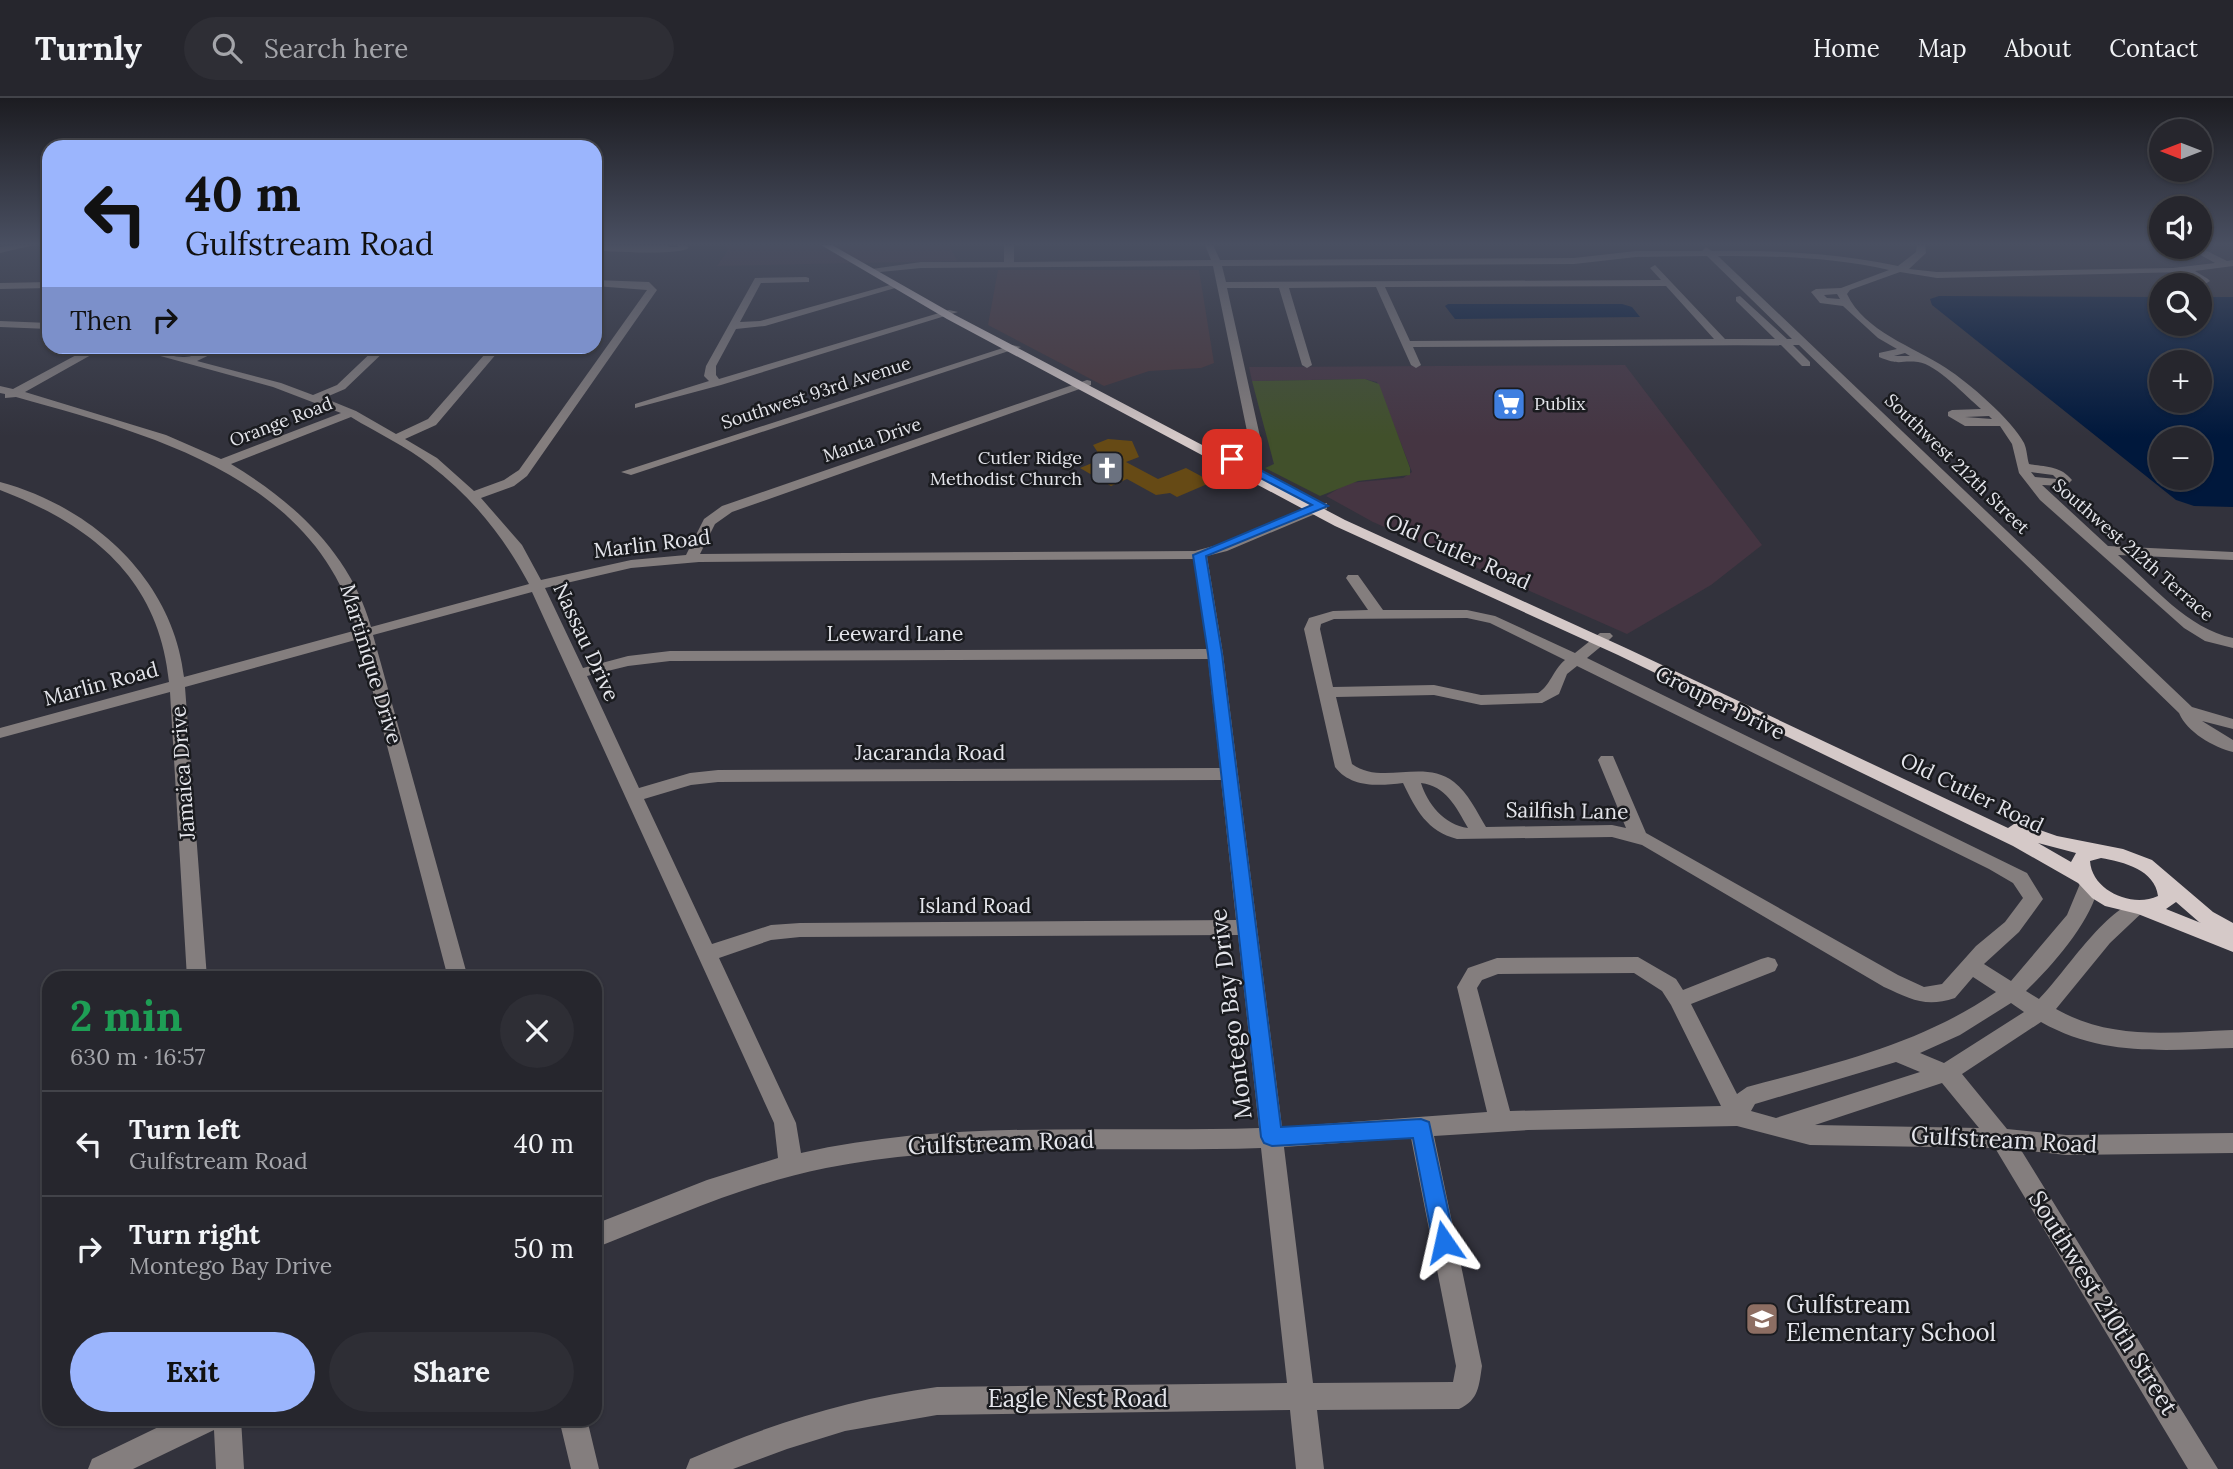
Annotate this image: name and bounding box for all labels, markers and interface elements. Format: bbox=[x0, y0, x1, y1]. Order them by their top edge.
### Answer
search box bbox=[184, 17, 674, 80]
text: Turnly bbox=[35, 27, 142, 69]
icon: search bbox=[208, 29, 246, 67]
text: Search here bbox=[264, 32, 408, 65]
text: Home bbox=[1813, 33, 1880, 64]
text: Map bbox=[1918, 33, 1967, 64]
text: About bbox=[2005, 33, 2071, 64]
text: Contact bbox=[2109, 33, 2198, 64]
north arrow bbox=[2149, 119, 2212, 182]
map controls bbox=[2149, 119, 2212, 490]
text: 40 m bbox=[185, 162, 301, 224]
icon: left bbox=[70, 168, 161, 259]
button: sound bbox=[2149, 196, 2212, 259]
text: Gulfstream Road bbox=[185, 223, 434, 264]
button: search bbox=[2149, 273, 2212, 336]
icon: right bbox=[146, 301, 184, 339]
text: Then bbox=[70, 304, 132, 337]
button: + bbox=[2149, 350, 2212, 413]
street label: Southwest 93rd Avenue bbox=[718, 351, 914, 434]
supermarket icon: Publix bbox=[1490, 385, 1528, 423]
street label: Southwest 212th Street bbox=[1880, 388, 2035, 539]
street label: Orange Road bbox=[226, 391, 336, 452]
place label: Publix bbox=[1534, 392, 1586, 415]
street label: Manta Drive bbox=[820, 412, 924, 467]
button: − bbox=[2149, 427, 2212, 490]
pin bbox=[1202, 429, 1262, 489]
icon: arrive bbox=[1213, 440, 1251, 478]
place label: Cutler Ridge Methodist Church bbox=[930, 446, 1082, 490]
church icon: Cutler Ridge Methodist Church bbox=[1088, 449, 1126, 487]
street label: Southwest 212th Terrace bbox=[2048, 473, 2219, 626]
street label: Old Cutler Road bbox=[1381, 507, 1535, 596]
street label: Marlin Road bbox=[592, 523, 712, 564]
street label: Nassau Drive bbox=[547, 578, 626, 705]
street label: Martinique Drive bbox=[334, 580, 409, 747]
street label: Leeward Lane bbox=[827, 620, 963, 647]
street label: Marlin Road bbox=[41, 655, 161, 712]
street label: Grouper Drive bbox=[1651, 660, 1789, 746]
street label: Jamaica Drive bbox=[164, 705, 201, 842]
street label: Jacaranda Road bbox=[854, 739, 1005, 766]
street label: Old Cutler Road bbox=[1896, 746, 2048, 839]
street label: Sailfish Lane bbox=[1505, 796, 1629, 825]
street label: Island Road bbox=[919, 892, 1031, 919]
street label: Montego Bay Drive bbox=[1202, 907, 1259, 1121]
text: 2 min bbox=[70, 989, 183, 1043]
button: close bbox=[500, 994, 574, 1068]
text: 630 m · 16:57 bbox=[70, 1042, 205, 1071]
text: Turn left bbox=[129, 1113, 240, 1146]
street label: Gulfstream Road bbox=[1910, 1119, 2098, 1160]
street label: Gulfstream Road bbox=[907, 1124, 1095, 1161]
icon: left bbox=[70, 1125, 108, 1163]
text: 40 m bbox=[514, 1127, 574, 1160]
text: Gulfstream Road bbox=[129, 1146, 308, 1175]
street label: Southwest 210th Street bbox=[2022, 1185, 2185, 1421]
position arrow bbox=[1407, 1205, 1481, 1279]
text: Turn right bbox=[129, 1218, 260, 1251]
icon: right bbox=[70, 1230, 108, 1268]
text: 50 m bbox=[514, 1232, 574, 1265]
text: Montego Bay Drive bbox=[129, 1251, 332, 1280]
place label: Gulfstream Elementary School bbox=[1786, 1289, 1996, 1348]
school or university icon: Gulfstream Elementary School bbox=[1743, 1300, 1781, 1338]
button: Exit bbox=[70, 1332, 315, 1412]
button: Share bbox=[329, 1332, 574, 1412]
street label: Eagle Nest Road bbox=[988, 1383, 1168, 1414]

